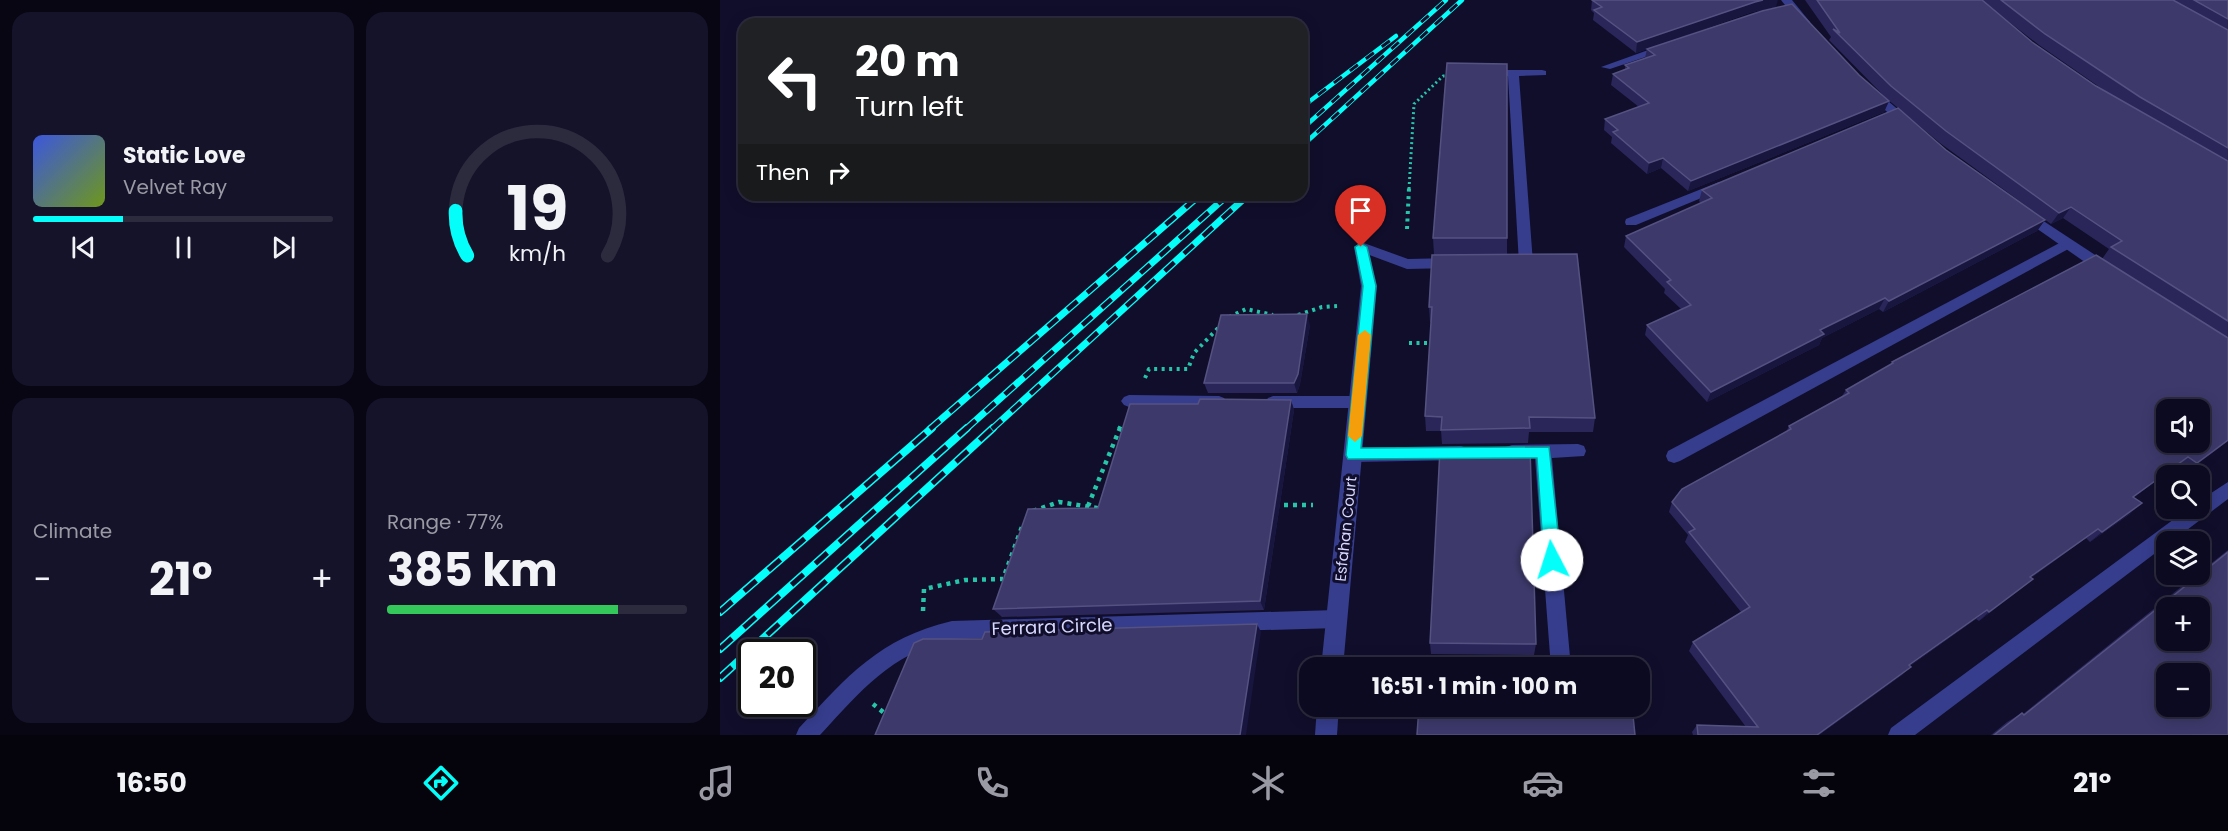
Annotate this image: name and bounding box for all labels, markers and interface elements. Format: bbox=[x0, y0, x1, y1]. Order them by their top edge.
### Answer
text: 20 m bbox=[855, 32, 960, 91]
icon: left bbox=[756, 42, 834, 120]
text: Turn left bbox=[855, 88, 964, 125]
text: Static Love bbox=[123, 140, 246, 171]
icon: right bbox=[822, 156, 855, 189]
text: Then bbox=[756, 157, 810, 188]
text: 19 bbox=[506, 164, 568, 252]
text: Velvet Ray bbox=[123, 173, 227, 201]
pin bbox=[1335, 185, 1386, 247]
icon: arrive bbox=[1344, 194, 1377, 227]
icon: previous bbox=[67, 231, 100, 264]
icon: pause bbox=[167, 231, 200, 264]
icon: next bbox=[267, 231, 300, 264]
text: km/h bbox=[508, 239, 566, 270]
map controls bbox=[2156, 399, 2210, 717]
button: sound bbox=[2156, 399, 2210, 453]
button: search bbox=[2156, 465, 2210, 519]
street label: Esfahan Court bbox=[1330, 475, 1361, 583]
text: Range · 77% bbox=[387, 508, 503, 536]
text: Climate bbox=[33, 517, 112, 545]
position arrow bbox=[1520, 528, 1584, 592]
button: layers bbox=[2156, 531, 2210, 585]
text: 385 km bbox=[387, 539, 558, 602]
text: 21° bbox=[149, 548, 213, 611]
text: − bbox=[33, 556, 51, 603]
text: + bbox=[310, 556, 333, 603]
button: + bbox=[2156, 597, 2210, 651]
street label: Ferrara Circle bbox=[991, 612, 1113, 641]
speed limit sign: 20 bbox=[738, 639, 816, 717]
button: − bbox=[2156, 663, 2210, 717]
text: 16:51 · 1 min · 100 m bbox=[1372, 671, 1577, 702]
icon: directions bbox=[420, 762, 462, 804]
icon: music bbox=[696, 762, 738, 804]
icon: phone bbox=[971, 762, 1013, 804]
icon: climate bbox=[1247, 762, 1289, 804]
icon: car bbox=[1522, 762, 1564, 804]
icon: filters bbox=[1798, 762, 1840, 804]
text: 16:50 bbox=[117, 764, 187, 801]
text: 21° bbox=[2073, 764, 2111, 801]

